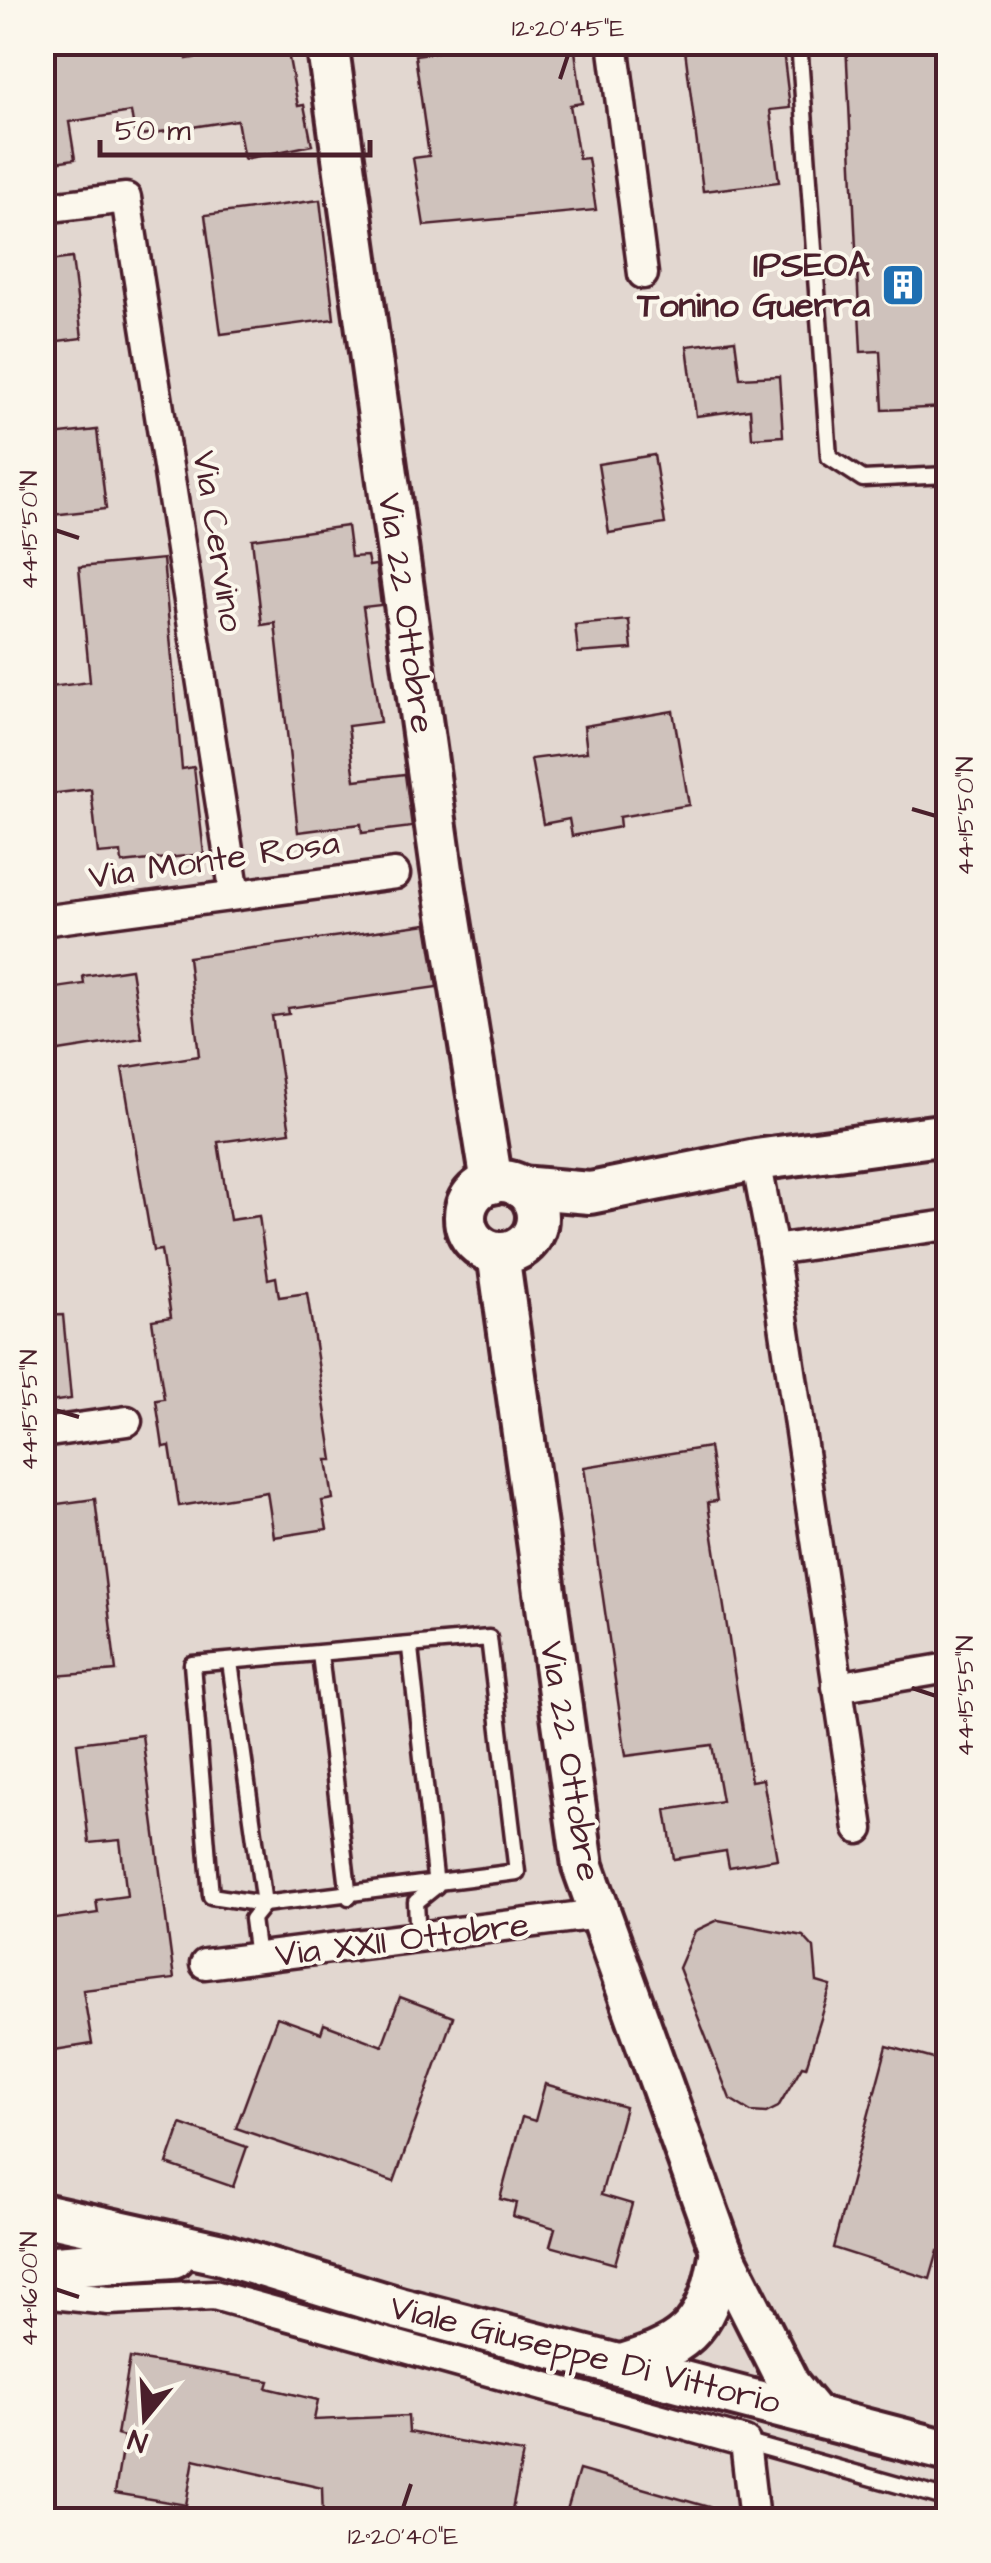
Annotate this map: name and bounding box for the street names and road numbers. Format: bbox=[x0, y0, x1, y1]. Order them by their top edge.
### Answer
street label: Via Cervino bbox=[180, 447, 257, 635]
street label: Via 22 Ottobre bbox=[365, 490, 447, 736]
street label: Via Monte Rosa bbox=[86, 818, 343, 902]
street label: Via 22 Ottobre bbox=[527, 1637, 613, 1885]
street label: Via XXII Ottobre bbox=[272, 1900, 532, 1980]
street label: Viale Giuseppe Di Vittorio bbox=[385, 2283, 786, 2427]

